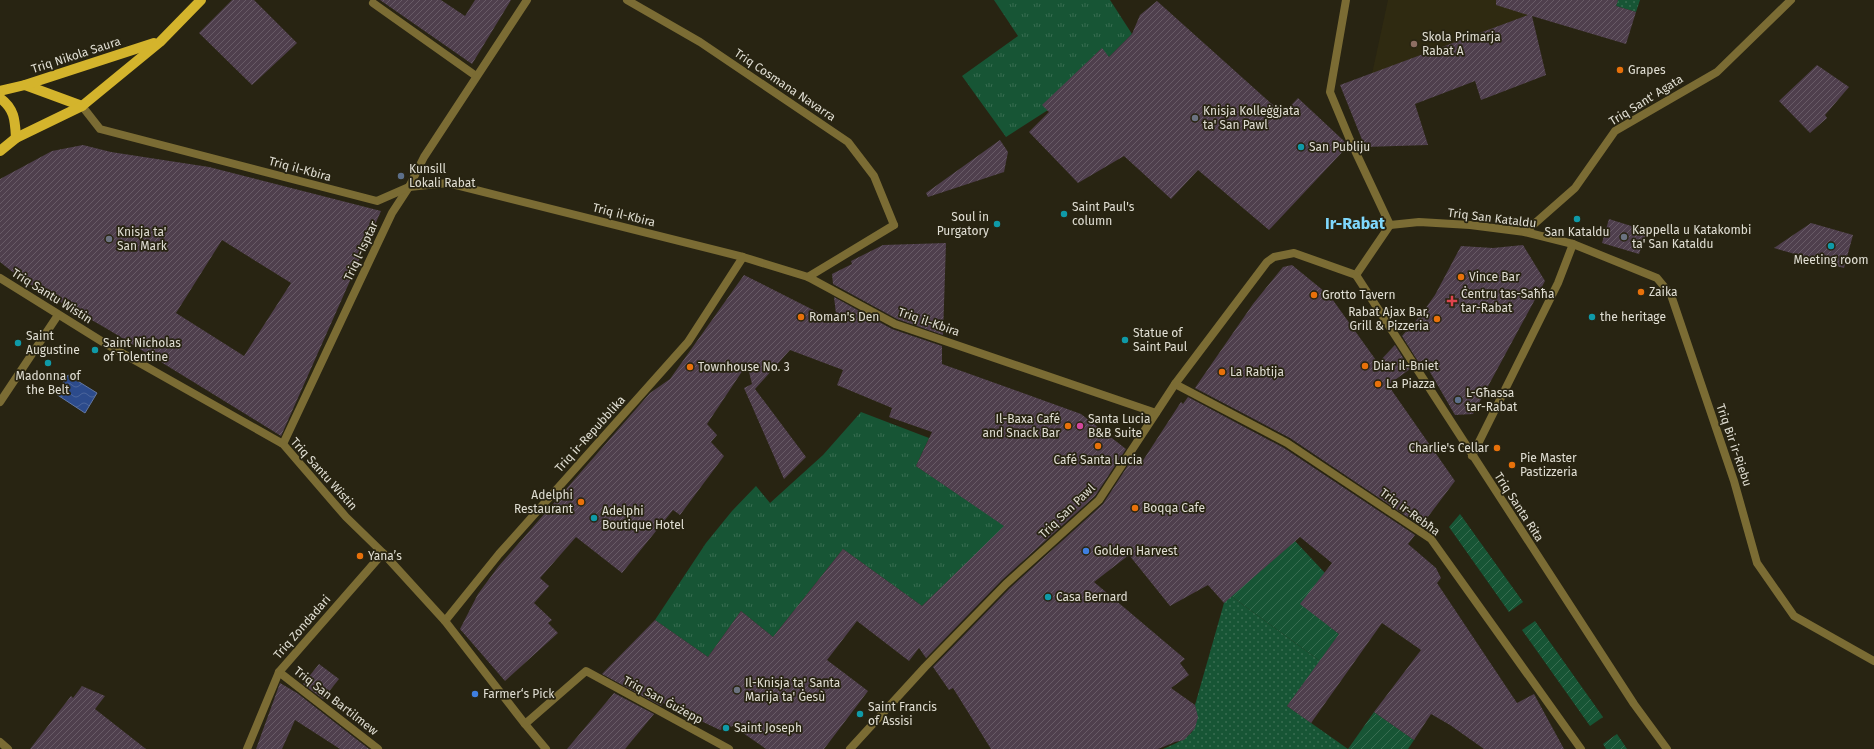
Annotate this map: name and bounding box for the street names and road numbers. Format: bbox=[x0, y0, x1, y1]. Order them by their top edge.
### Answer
street label: Triq Nikola Saura bbox=[30, 34, 122, 76]
street label: Triq Cosmana Navarra bbox=[732, 46, 838, 124]
street label: Triq Sant' Agata bbox=[1606, 72, 1686, 128]
street label: Triq il-Kbira bbox=[267, 154, 333, 184]
street label: Triq il-Kbira bbox=[591, 200, 657, 230]
street label: Triq San Kataldu bbox=[1447, 206, 1537, 230]
street label: Triq l-Isptar bbox=[341, 219, 381, 283]
street label: Triq Santu Wistin bbox=[9, 266, 95, 326]
street label: Triq il-Kbira bbox=[896, 305, 962, 339]
street label: Triq ir-Repubblika bbox=[552, 393, 628, 475]
street label: Triq Bir ir-Riebu bbox=[1713, 402, 1755, 488]
street label: Triq Santu Wistin bbox=[288, 435, 360, 513]
street label: Triq Santa Rita bbox=[1491, 470, 1547, 544]
street label: Triq San Pawl bbox=[1036, 480, 1098, 541]
street label: Triq ir-Rebħa bbox=[1377, 485, 1443, 539]
street label: Triq Zondadari bbox=[271, 592, 333, 662]
street label: Triq San Bartilmew bbox=[291, 664, 381, 738]
street label: Triq San Ġużepp bbox=[621, 672, 706, 727]

